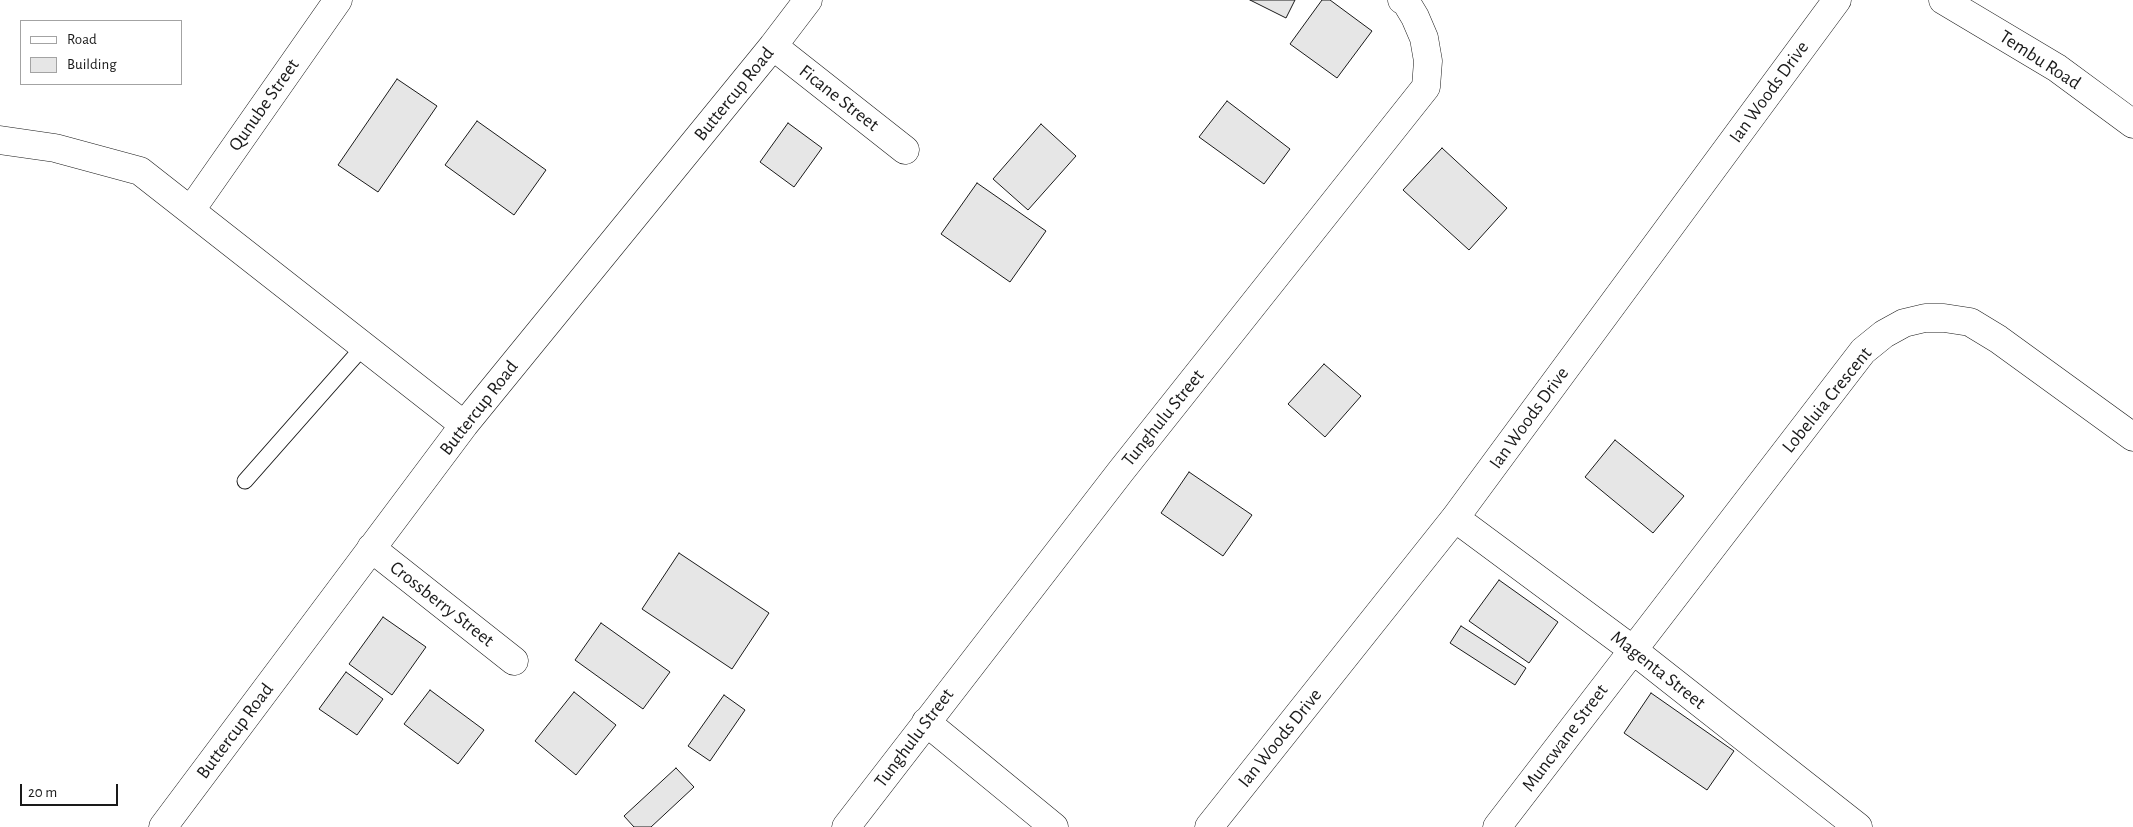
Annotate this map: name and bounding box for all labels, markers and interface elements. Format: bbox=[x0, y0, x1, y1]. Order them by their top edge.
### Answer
legend bbox=[20, 20, 182, 85]
street label: Tembu Road bbox=[1995, 25, 2085, 95]
text: Road bbox=[67, 32, 97, 47]
street label: Ian Woods Drive bbox=[1724, 37, 1814, 147]
street label: Buttercup Road bbox=[689, 42, 779, 146]
street label: Qunube Street bbox=[224, 54, 304, 156]
text: Building bbox=[67, 57, 117, 72]
street label: Ficane Street bbox=[795, 60, 883, 136]
street label: Lobeluia Crescent bbox=[1777, 342, 1877, 458]
street label: Buttercup Road bbox=[435, 356, 523, 460]
street label: Ian Woods Drive bbox=[1484, 363, 1574, 473]
street label: Tunghulu Street bbox=[1117, 365, 1209, 471]
street label: Crossberry Street bbox=[385, 556, 499, 652]
street label: Magenta Street bbox=[1606, 626, 1710, 714]
street label: Buttercup Road bbox=[192, 679, 278, 783]
street label: Muncwane Street bbox=[1517, 680, 1613, 796]
street label: Tunghulu Street bbox=[869, 684, 959, 792]
street label: Ian Woods Drive bbox=[1233, 684, 1327, 792]
scale bar bbox=[22, 774, 120, 806]
text: 20 m bbox=[28, 785, 57, 800]

